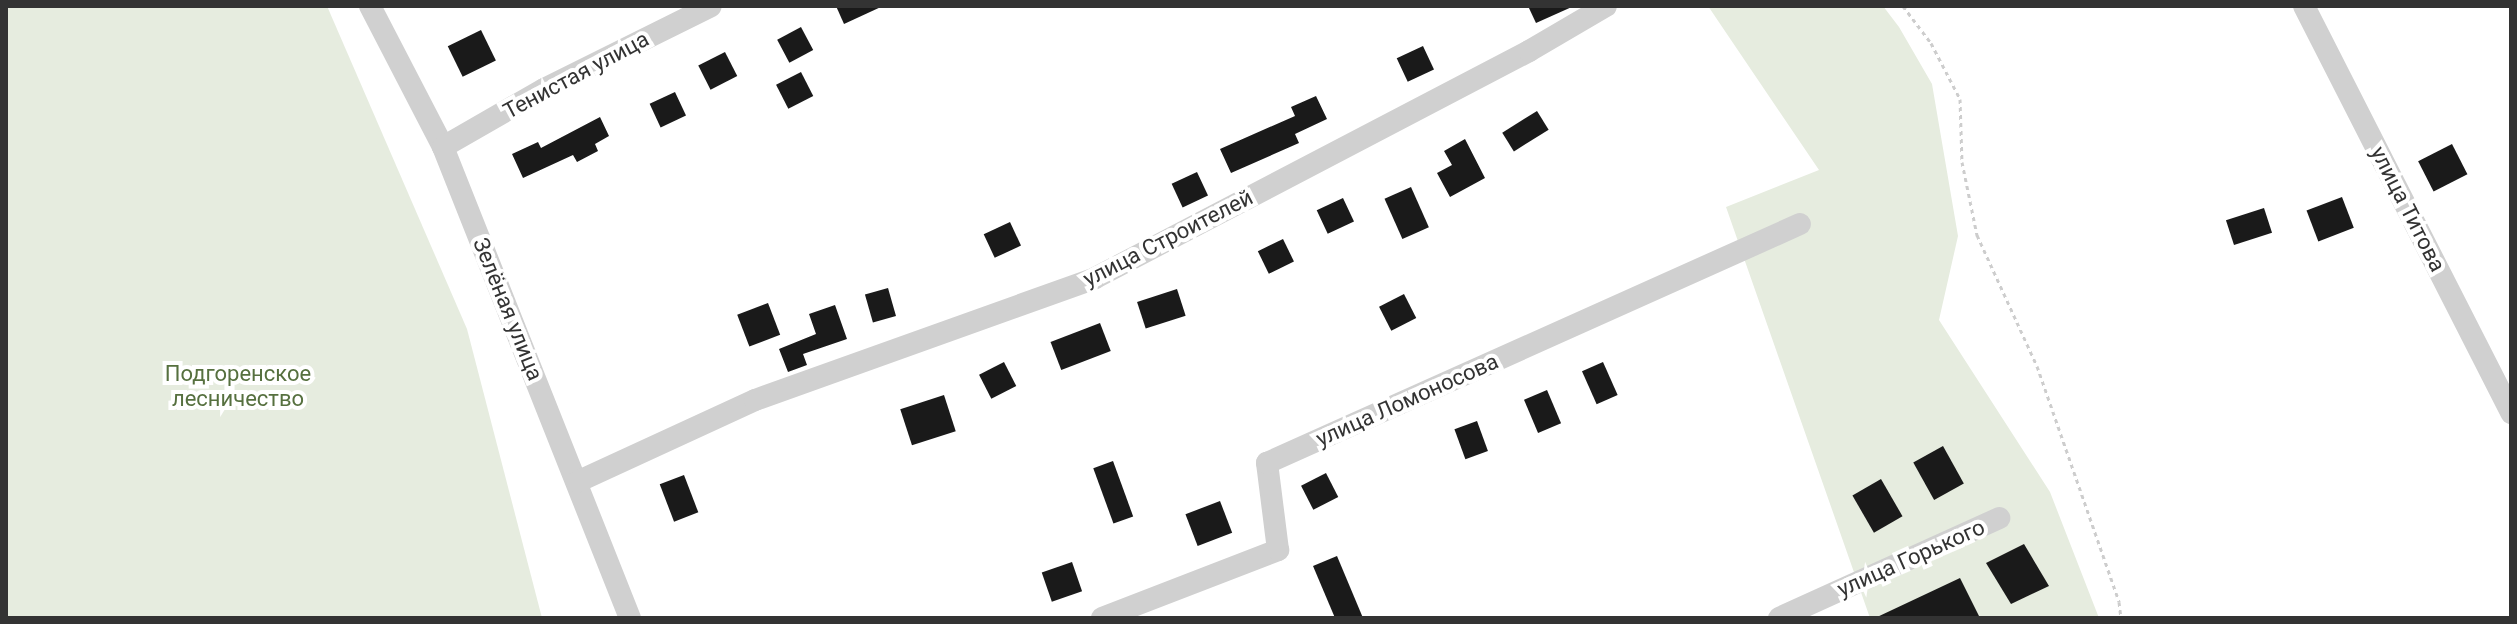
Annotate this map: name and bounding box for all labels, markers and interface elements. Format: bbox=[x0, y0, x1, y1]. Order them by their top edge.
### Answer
street label: Тенистая улица bbox=[499, 26, 653, 124]
street label: улица Титова bbox=[2365, 142, 2451, 276]
street label: улица Строителей bbox=[1079, 184, 1257, 292]
street label: Зелёная улица bbox=[467, 234, 549, 384]
street label: улица Ломоносова bbox=[1312, 348, 1502, 452]
park label: Подгоренское лесничество bbox=[165, 360, 311, 412]
street label: улица Горького bbox=[1833, 514, 1989, 602]

